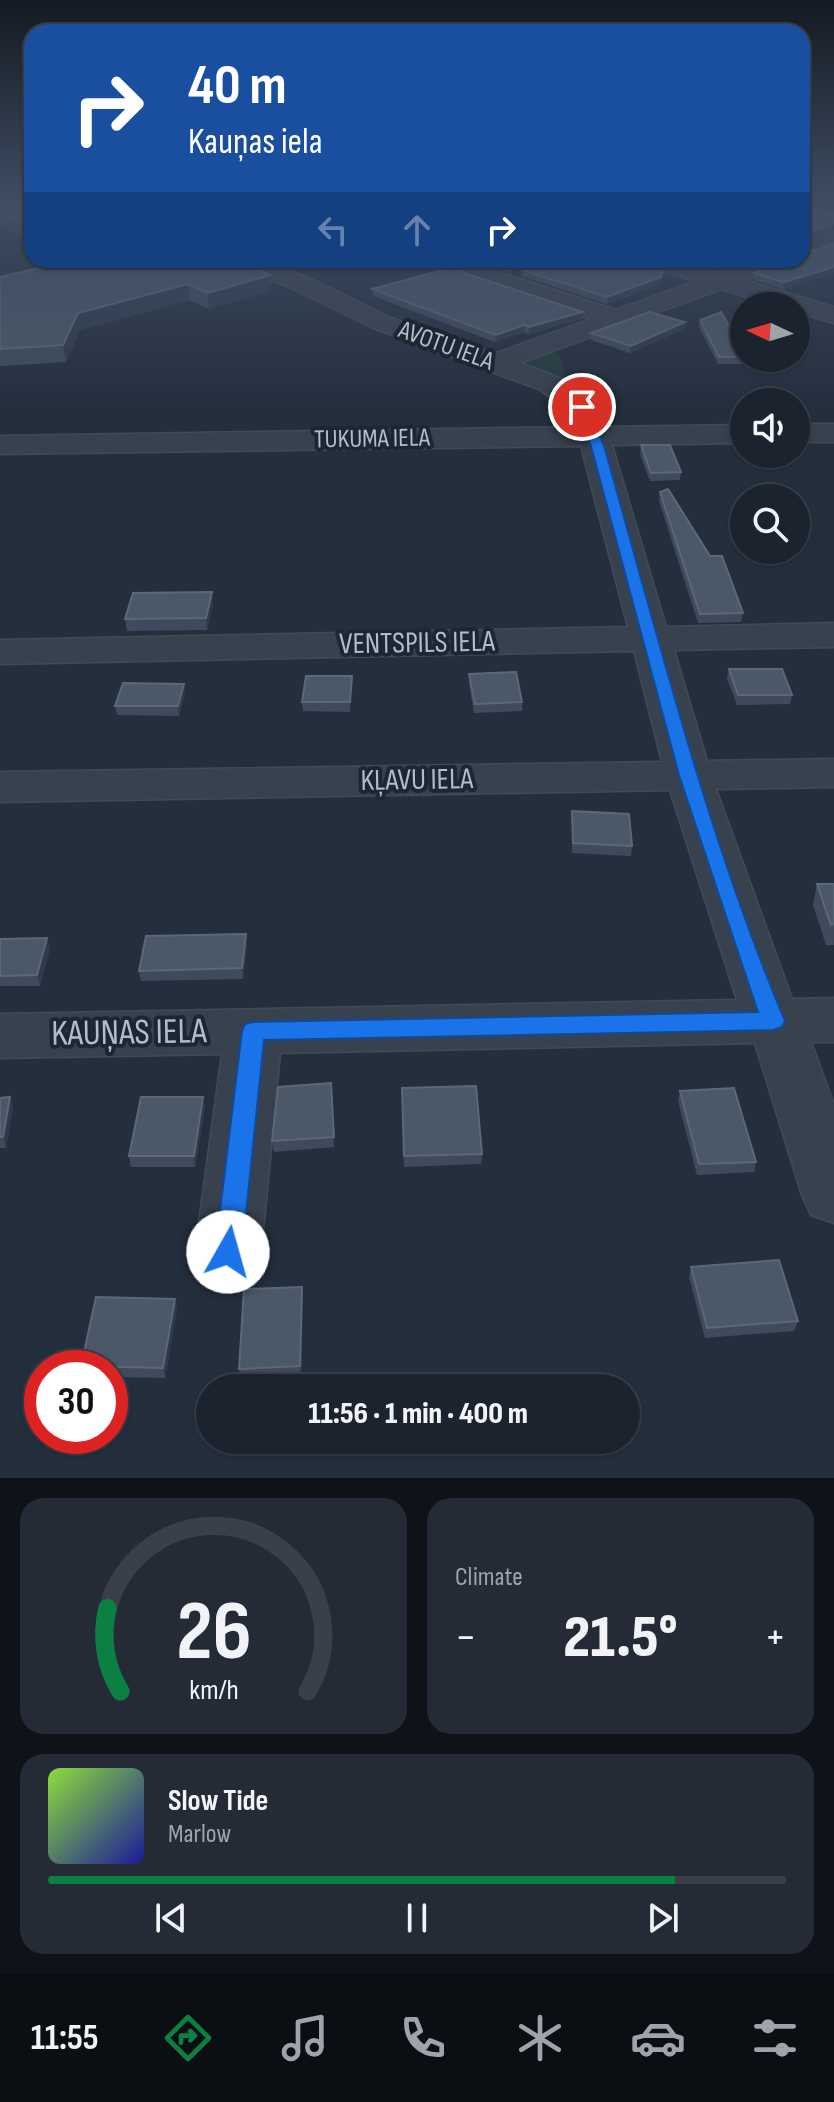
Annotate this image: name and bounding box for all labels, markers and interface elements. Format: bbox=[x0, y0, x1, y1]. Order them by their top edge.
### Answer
text: 40 m bbox=[188, 53, 287, 120]
icon: right bbox=[56, 56, 160, 160]
text: Kauņas iela bbox=[188, 121, 323, 164]
icon: left bbox=[311, 208, 355, 252]
icon: ahead bbox=[395, 208, 439, 252]
icon: right bbox=[479, 208, 523, 252]
north arrow bbox=[730, 292, 810, 372]
map controls bbox=[730, 292, 810, 564]
street label: AVOTU IELA bbox=[393, 314, 499, 378]
pin bbox=[548, 373, 616, 441]
icon: arrive bbox=[560, 385, 604, 429]
button: sound bbox=[730, 388, 810, 468]
street label: TUKUMA IELA bbox=[314, 422, 431, 456]
button: search bbox=[730, 484, 810, 564]
street label: VENTSPILS IELA bbox=[339, 624, 495, 662]
street label: KĻAVU IELA bbox=[360, 761, 474, 799]
street label: KAUŅAS IELA bbox=[51, 1010, 208, 1056]
position arrow bbox=[186, 1210, 270, 1294]
speed limit sign: 30 bbox=[24, 1350, 128, 1454]
text: 11:56 · 1 min · 400 m bbox=[308, 1396, 528, 1432]
text: Climate bbox=[455, 1562, 523, 1593]
text: 26 bbox=[176, 1583, 251, 1683]
text: 21.5° bbox=[563, 1602, 678, 1674]
text: − bbox=[455, 1611, 477, 1664]
text: + bbox=[764, 1611, 786, 1664]
text: km/h bbox=[189, 1673, 238, 1708]
text: Slow Tide bbox=[168, 1783, 268, 1819]
text: Marlow bbox=[168, 1819, 231, 1850]
icon: previous bbox=[149, 1896, 193, 1940]
icon: pause bbox=[395, 1896, 439, 1940]
icon: next bbox=[641, 1896, 685, 1940]
icon: directions bbox=[160, 2010, 216, 2066]
icon: music bbox=[277, 2010, 333, 2066]
icon: phone bbox=[395, 2010, 451, 2066]
icon: climate bbox=[512, 2010, 568, 2066]
icon: car bbox=[630, 2010, 686, 2066]
icon: filters bbox=[747, 2010, 803, 2066]
text: 11:55 bbox=[31, 2017, 99, 2060]

